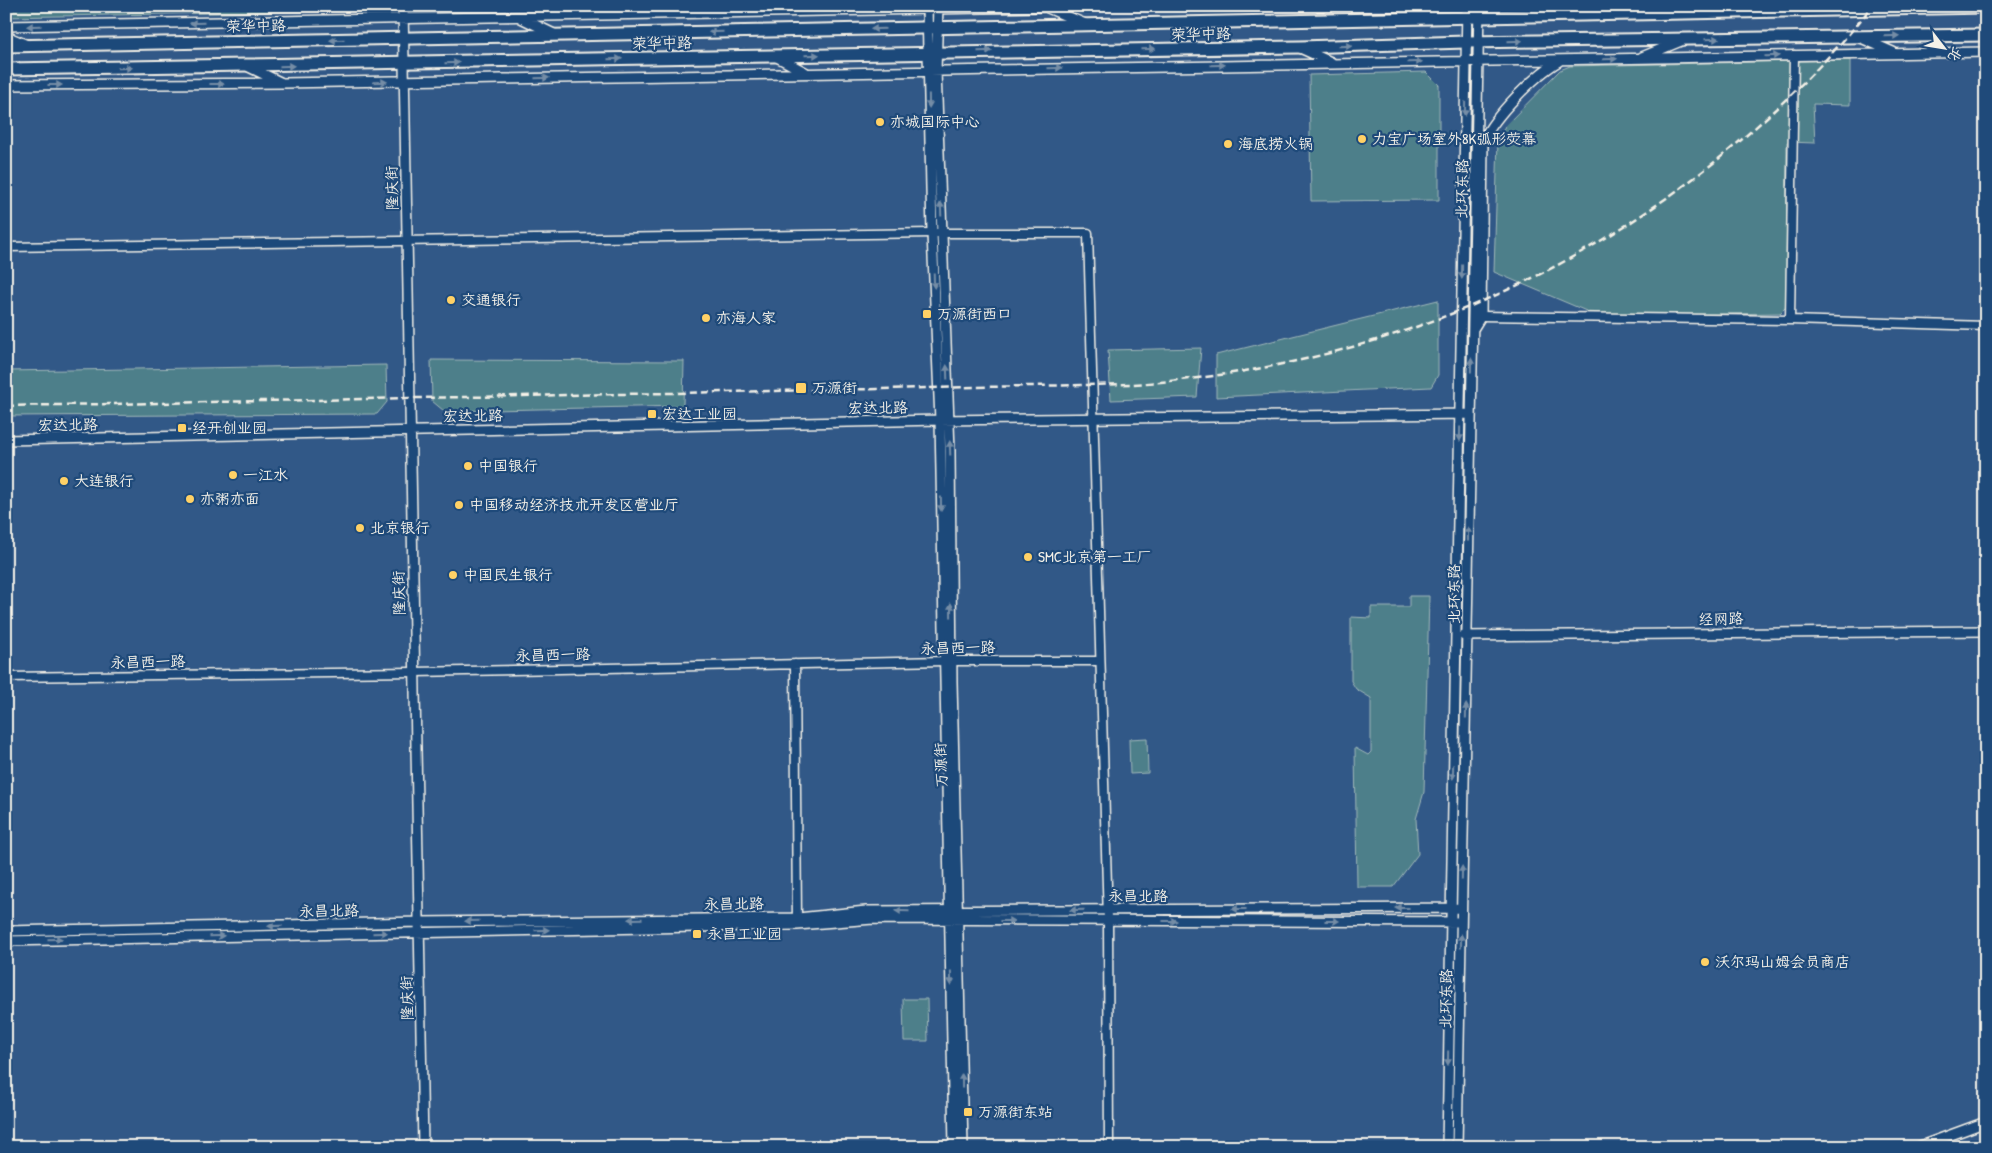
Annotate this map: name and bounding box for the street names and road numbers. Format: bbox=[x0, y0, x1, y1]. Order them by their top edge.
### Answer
street label: 荣华中路 bbox=[226, 14, 286, 37]
street label: 荣华中路 bbox=[1171, 22, 1231, 45]
street label: 荣华中路 bbox=[632, 31, 692, 54]
street label: 北环东路 bbox=[1450, 159, 1473, 219]
street label: 隆庆街 bbox=[381, 165, 402, 211]
street label: 宏达北路 bbox=[848, 396, 908, 419]
street label: 宏达北路 bbox=[443, 404, 503, 427]
street label: 宏达北路 bbox=[38, 413, 98, 436]
street label: 北环东路 bbox=[1443, 564, 1464, 624]
street label: 隆庆街 bbox=[388, 570, 409, 616]
street label: 经网路 bbox=[1698, 608, 1744, 629]
street label: 永昌西一路 bbox=[920, 636, 996, 659]
street label: 永昌西一路 bbox=[515, 643, 591, 666]
street label: 永昌西一路 bbox=[110, 650, 186, 673]
street label: 万源街 bbox=[929, 742, 952, 788]
street label: 永昌北路 bbox=[1108, 885, 1168, 906]
street label: 永昌北路 bbox=[704, 892, 764, 915]
street label: 永昌北路 bbox=[299, 899, 359, 922]
street label: 北环东路 bbox=[1434, 969, 1457, 1029]
street label: 隆庆街 bbox=[396, 975, 417, 1021]

